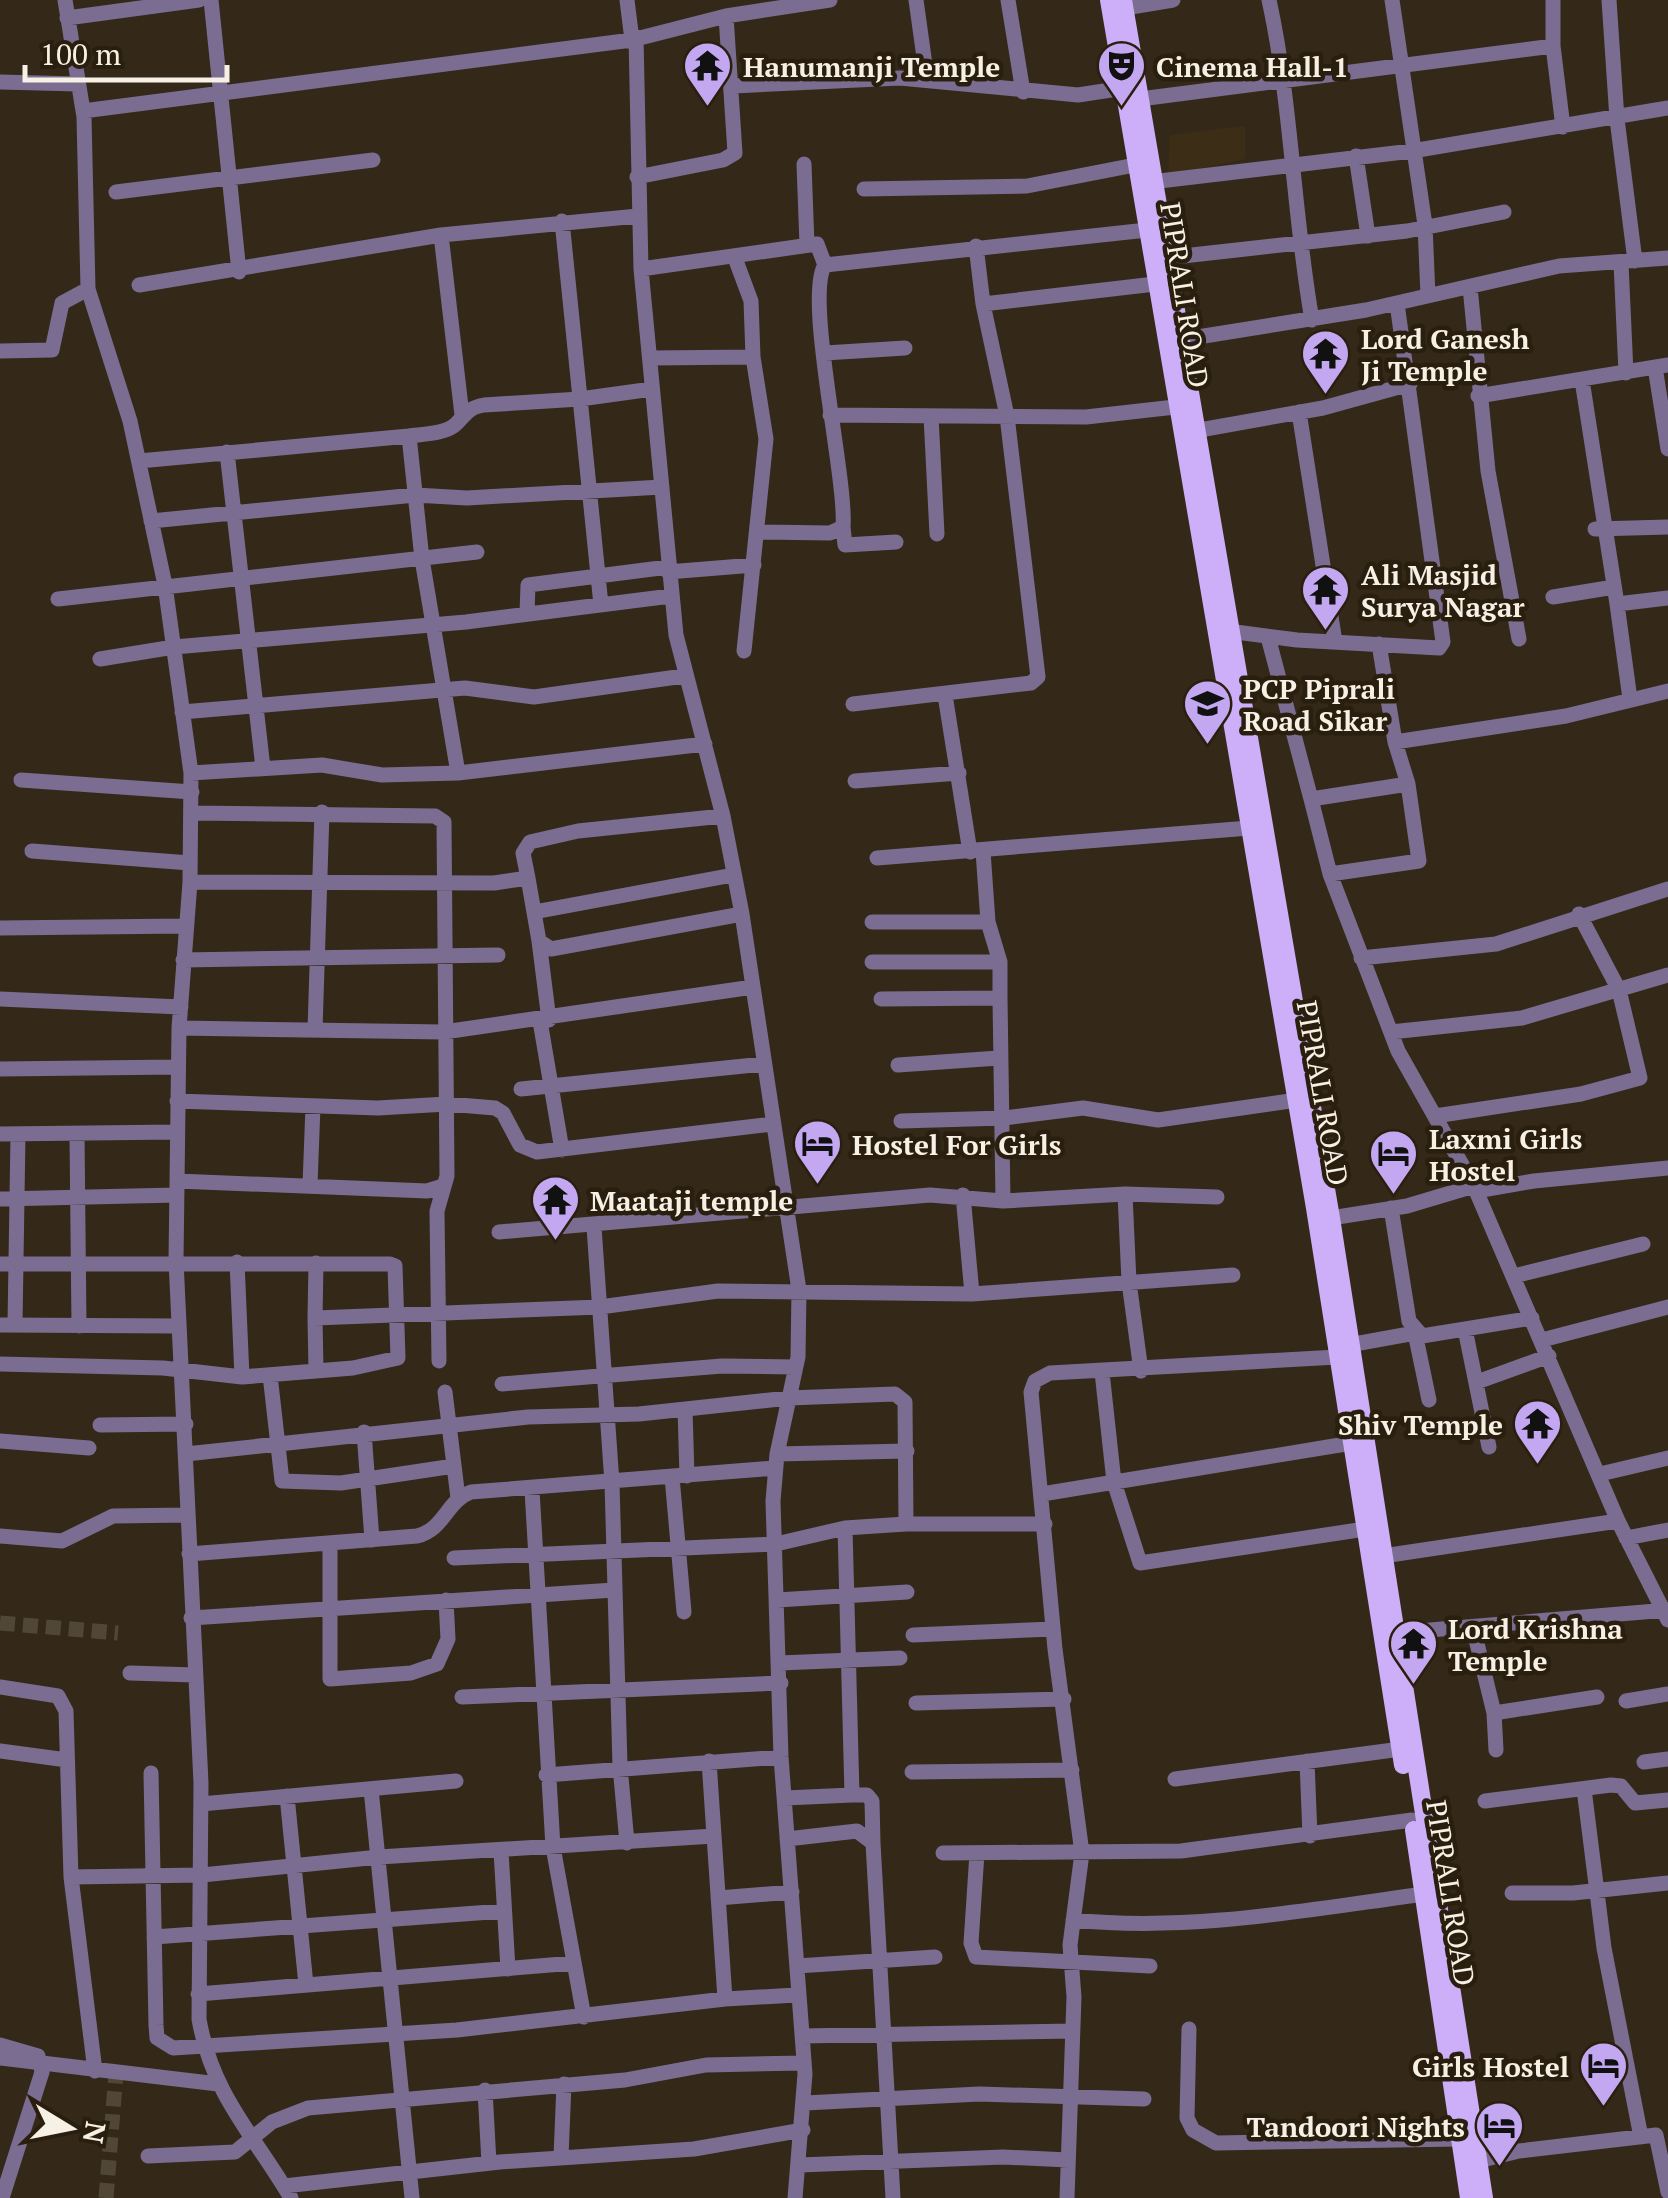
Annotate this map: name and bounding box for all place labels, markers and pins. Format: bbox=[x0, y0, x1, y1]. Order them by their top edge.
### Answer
temple icon: Hanumanji Temple bbox=[682, 40, 734, 108]
theatre icon: Cinema Hall-1 bbox=[1095, 40, 1147, 108]
place label: Hanumanji Temple bbox=[743, 48, 1000, 85]
place label: Cinema Hall-1 bbox=[1156, 48, 1349, 85]
place label: Lord Ganesh Ji Temple bbox=[1361, 320, 1530, 389]
temple icon: Lord Ganesh Ji Temple bbox=[1300, 328, 1352, 396]
place label: Ali Masjid Surya Nagar bbox=[1361, 556, 1525, 625]
temple icon: Ali Masjid Surya Nagar bbox=[1300, 564, 1352, 632]
place label: PCP Piprali Road Sikar bbox=[1243, 670, 1395, 739]
school or university icon: PCP Piprali Road Sikar bbox=[1182, 678, 1234, 746]
hotel icon: Hostel For Girls bbox=[791, 1118, 843, 1186]
place label: Laxmi Girls Hostel bbox=[1429, 1120, 1583, 1189]
place label: Hostel For Girls bbox=[852, 1126, 1061, 1163]
hotel icon: Laxmi Girls Hostel bbox=[1368, 1128, 1420, 1196]
temple icon: Maataji temple bbox=[529, 1174, 581, 1242]
place label: Maataji temple bbox=[590, 1182, 793, 1219]
temple icon: Shiv Temple bbox=[1512, 1398, 1564, 1466]
place label: Shiv Temple bbox=[1338, 1406, 1503, 1443]
place label: Lord Krishna Temple bbox=[1448, 1610, 1623, 1679]
temple icon: Lord Krishna Temple bbox=[1387, 1618, 1439, 1686]
hotel icon: Girls Hostel bbox=[1578, 2040, 1630, 2108]
place label: Girls Hostel bbox=[1412, 2048, 1569, 2085]
hotel icon: Tandoori Nights bbox=[1474, 2100, 1526, 2168]
place label: Tandoori Nights bbox=[1247, 2108, 1465, 2145]

